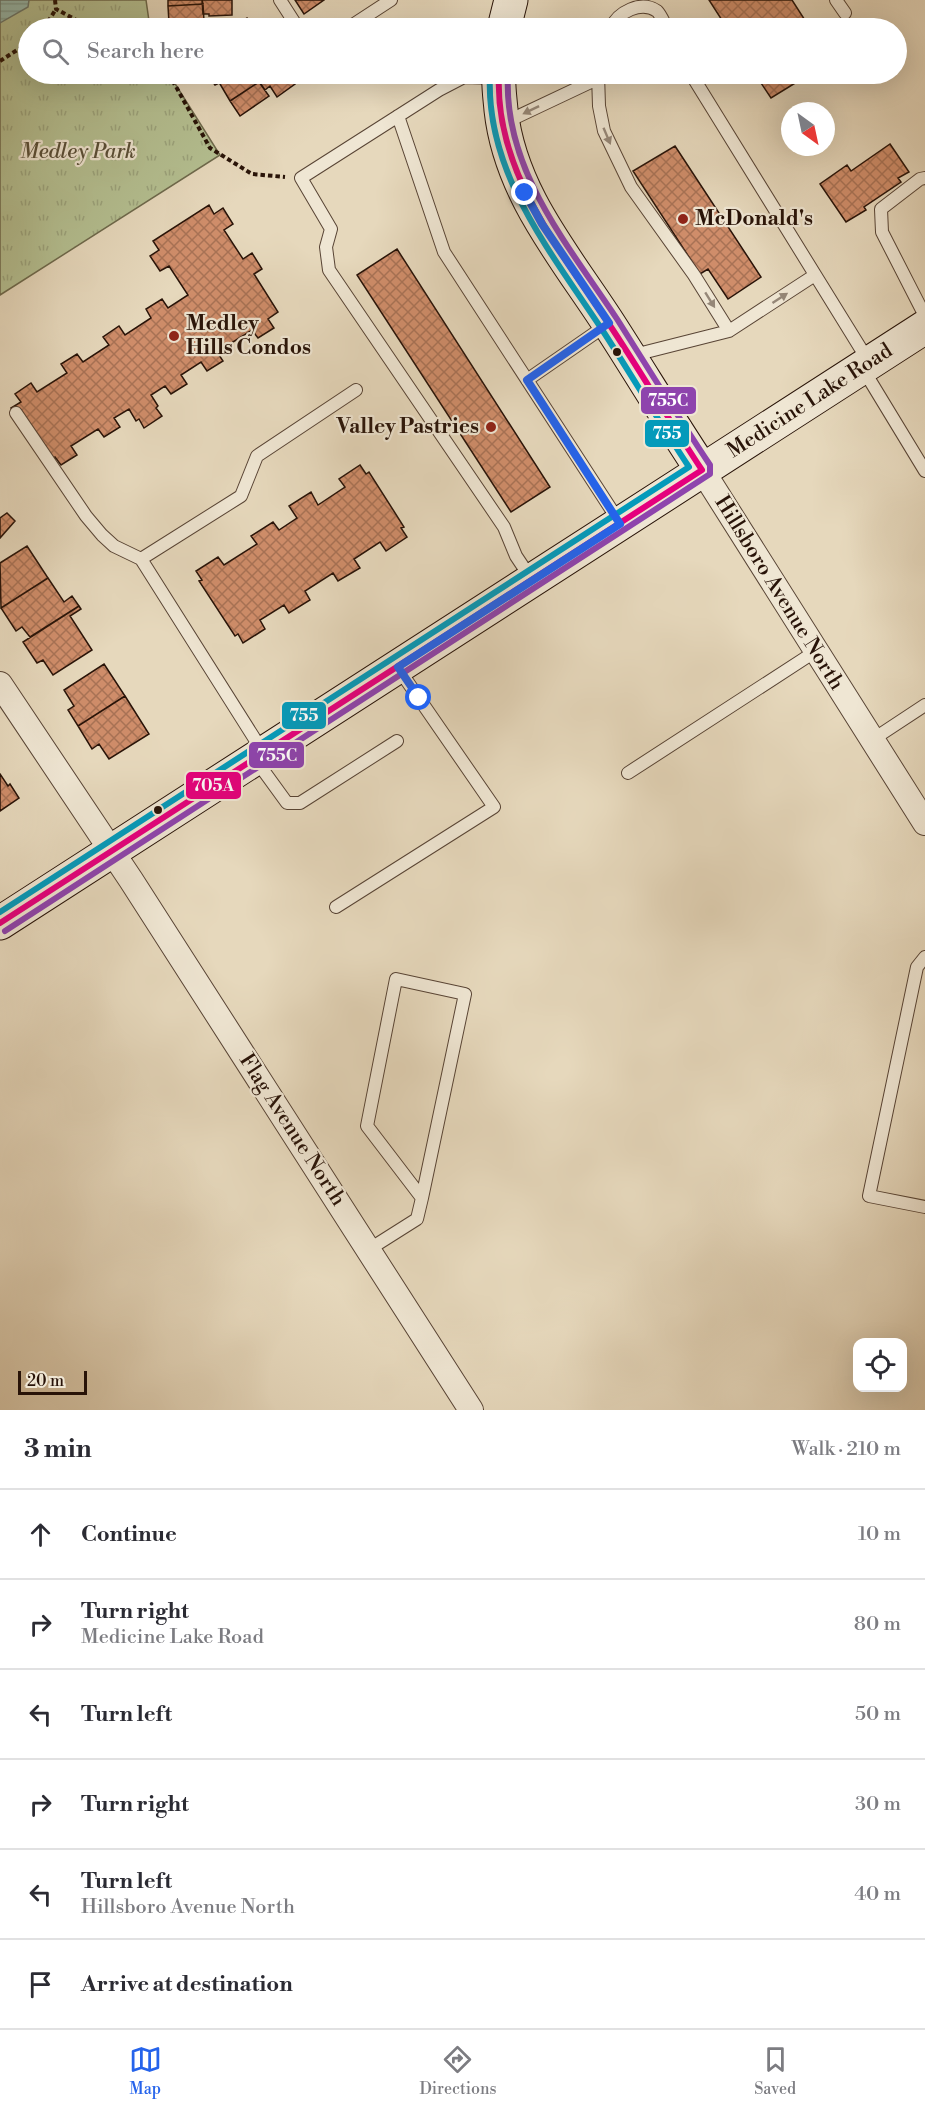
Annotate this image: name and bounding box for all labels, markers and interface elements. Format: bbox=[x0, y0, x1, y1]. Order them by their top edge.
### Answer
search box bbox=[18, 18, 907, 84]
icon: search bbox=[39, 35, 72, 68]
text: Search here bbox=[87, 38, 204, 65]
north arrow bbox=[781, 102, 835, 156]
one-way arrow bbox=[522, 106, 539, 115]
one-way arrow bbox=[602, 127, 612, 145]
park label: Medley Park bbox=[20, 139, 136, 165]
route end bbox=[511, 179, 537, 205]
place label: McDonald's bbox=[695, 206, 813, 232]
marker: McDonald's bbox=[676, 212, 690, 226]
one-way arrow bbox=[704, 292, 716, 308]
one-way arrow bbox=[771, 292, 787, 304]
place label: Medley Hills Condos bbox=[186, 311, 311, 361]
marker: Medley Hills Condos bbox=[167, 329, 181, 343]
street label: Medicine Lake Road bbox=[722, 338, 898, 464]
unlabelled marker bbox=[611, 346, 623, 358]
line badge: 755C bbox=[640, 386, 697, 415]
text: 755C bbox=[648, 391, 688, 411]
place label: Valley Pastries bbox=[335, 414, 479, 440]
line badge: 755 bbox=[644, 419, 690, 448]
marker: Valley Pastries bbox=[484, 420, 498, 434]
text: 755 bbox=[653, 424, 682, 444]
street label: Hillsboro Avenue North bbox=[708, 491, 850, 696]
route start bbox=[405, 684, 431, 710]
line badge: 755 bbox=[281, 701, 327, 730]
text: 755 bbox=[290, 706, 319, 726]
line badge: 755C bbox=[248, 741, 305, 769]
text: 755C bbox=[257, 746, 297, 766]
line badge: 705A bbox=[185, 771, 242, 800]
text: 705A bbox=[192, 776, 235, 796]
unlabelled marker bbox=[152, 804, 164, 816]
street label: Flag Avenue North bbox=[233, 1049, 351, 1211]
map controls bbox=[853, 1338, 907, 1392]
button: locate bbox=[853, 1338, 907, 1392]
scale bar bbox=[18, 1368, 87, 1396]
text: 20 m bbox=[27, 1371, 64, 1391]
text: 3 min bbox=[24, 1433, 92, 1465]
text: Walk · 210 m bbox=[792, 1437, 901, 1462]
icon: ahead bbox=[24, 1518, 57, 1551]
text: Continue bbox=[81, 1521, 177, 1548]
text: 10 m bbox=[858, 1522, 901, 1547]
text: Turn right bbox=[81, 1598, 189, 1625]
icon: right bbox=[24, 1608, 57, 1641]
text: 80 m bbox=[854, 1612, 901, 1637]
text: Medicine Lake Road bbox=[81, 1625, 264, 1650]
icon: left bbox=[24, 1698, 57, 1731]
text: Turn left bbox=[81, 1701, 172, 1728]
text: 50 m bbox=[855, 1702, 901, 1727]
icon: right bbox=[24, 1788, 57, 1821]
text: Turn right bbox=[81, 1791, 189, 1818]
text: 30 m bbox=[855, 1792, 901, 1817]
text: Turn left bbox=[81, 1868, 172, 1895]
icon: left bbox=[24, 1878, 57, 1911]
text: 40 m bbox=[854, 1882, 901, 1907]
text: Hillsboro Avenue North bbox=[81, 1895, 295, 1920]
icon: arrive bbox=[24, 1968, 57, 2001]
text: Arrive at destination bbox=[81, 1971, 293, 1998]
tab: Map bbox=[129, 2043, 162, 2099]
tab: Directions bbox=[419, 2043, 497, 2099]
tab: Saved bbox=[754, 2043, 796, 2099]

